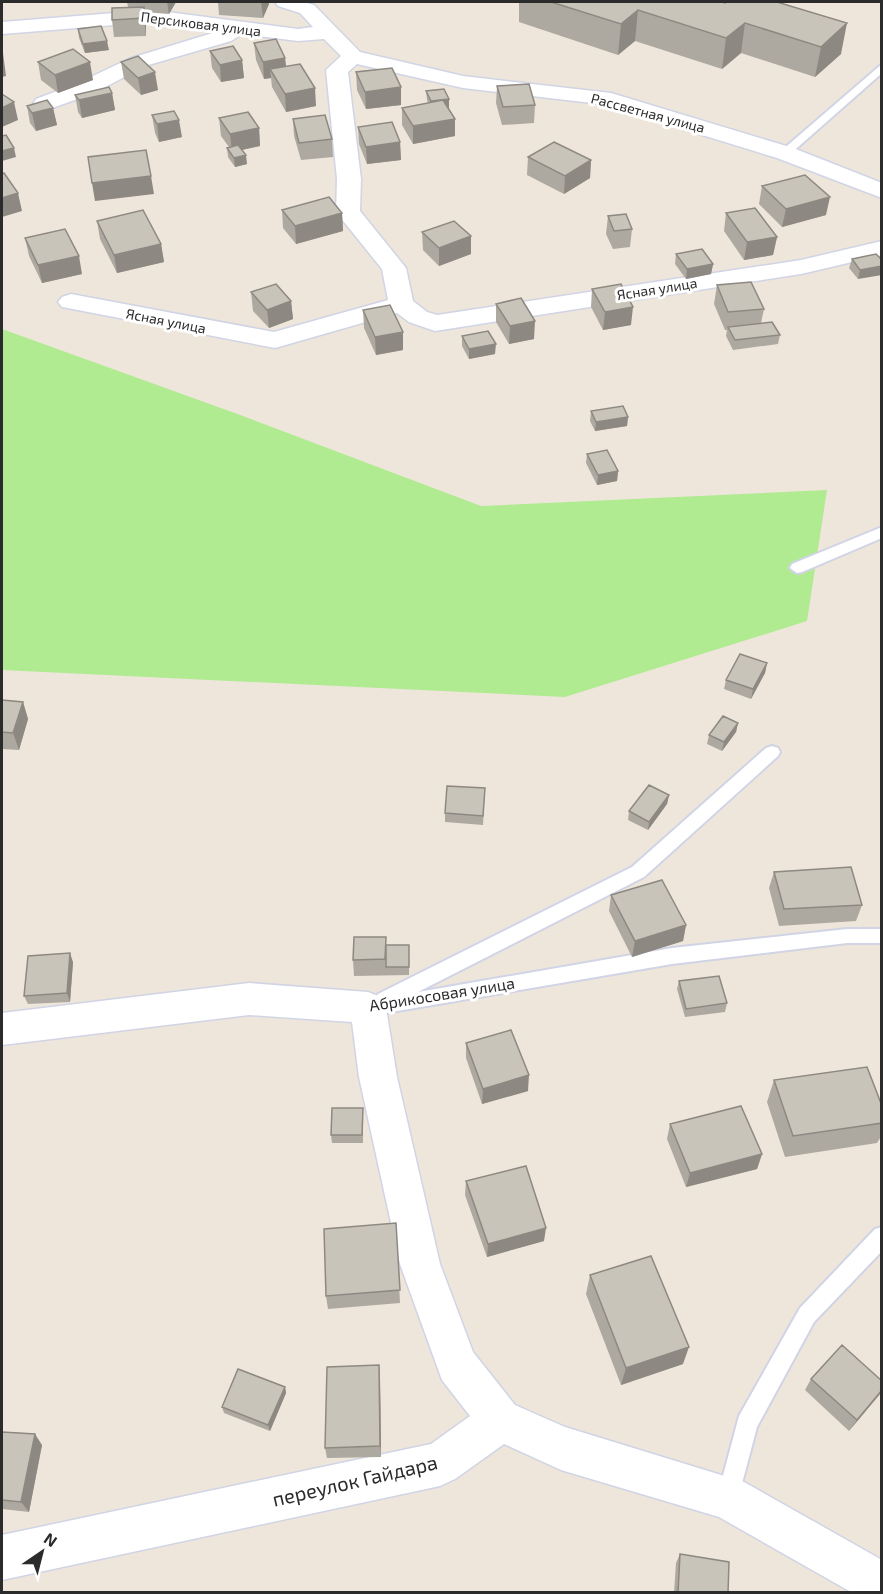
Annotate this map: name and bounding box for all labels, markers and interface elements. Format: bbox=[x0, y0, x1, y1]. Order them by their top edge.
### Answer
street label: Персиковая улица bbox=[140, 8, 262, 39]
street label: Рассветная улица bbox=[589, 89, 707, 136]
street label: Ясная улица bbox=[616, 274, 698, 303]
street label: Ясная улица bbox=[125, 304, 208, 337]
street label: Абрикосовая улица bbox=[368, 973, 516, 1015]
street label: переулок Гайдара bbox=[270, 1449, 440, 1512]
north arrow bbox=[12, 1522, 72, 1582]
text: N bbox=[41, 1528, 61, 1550]

